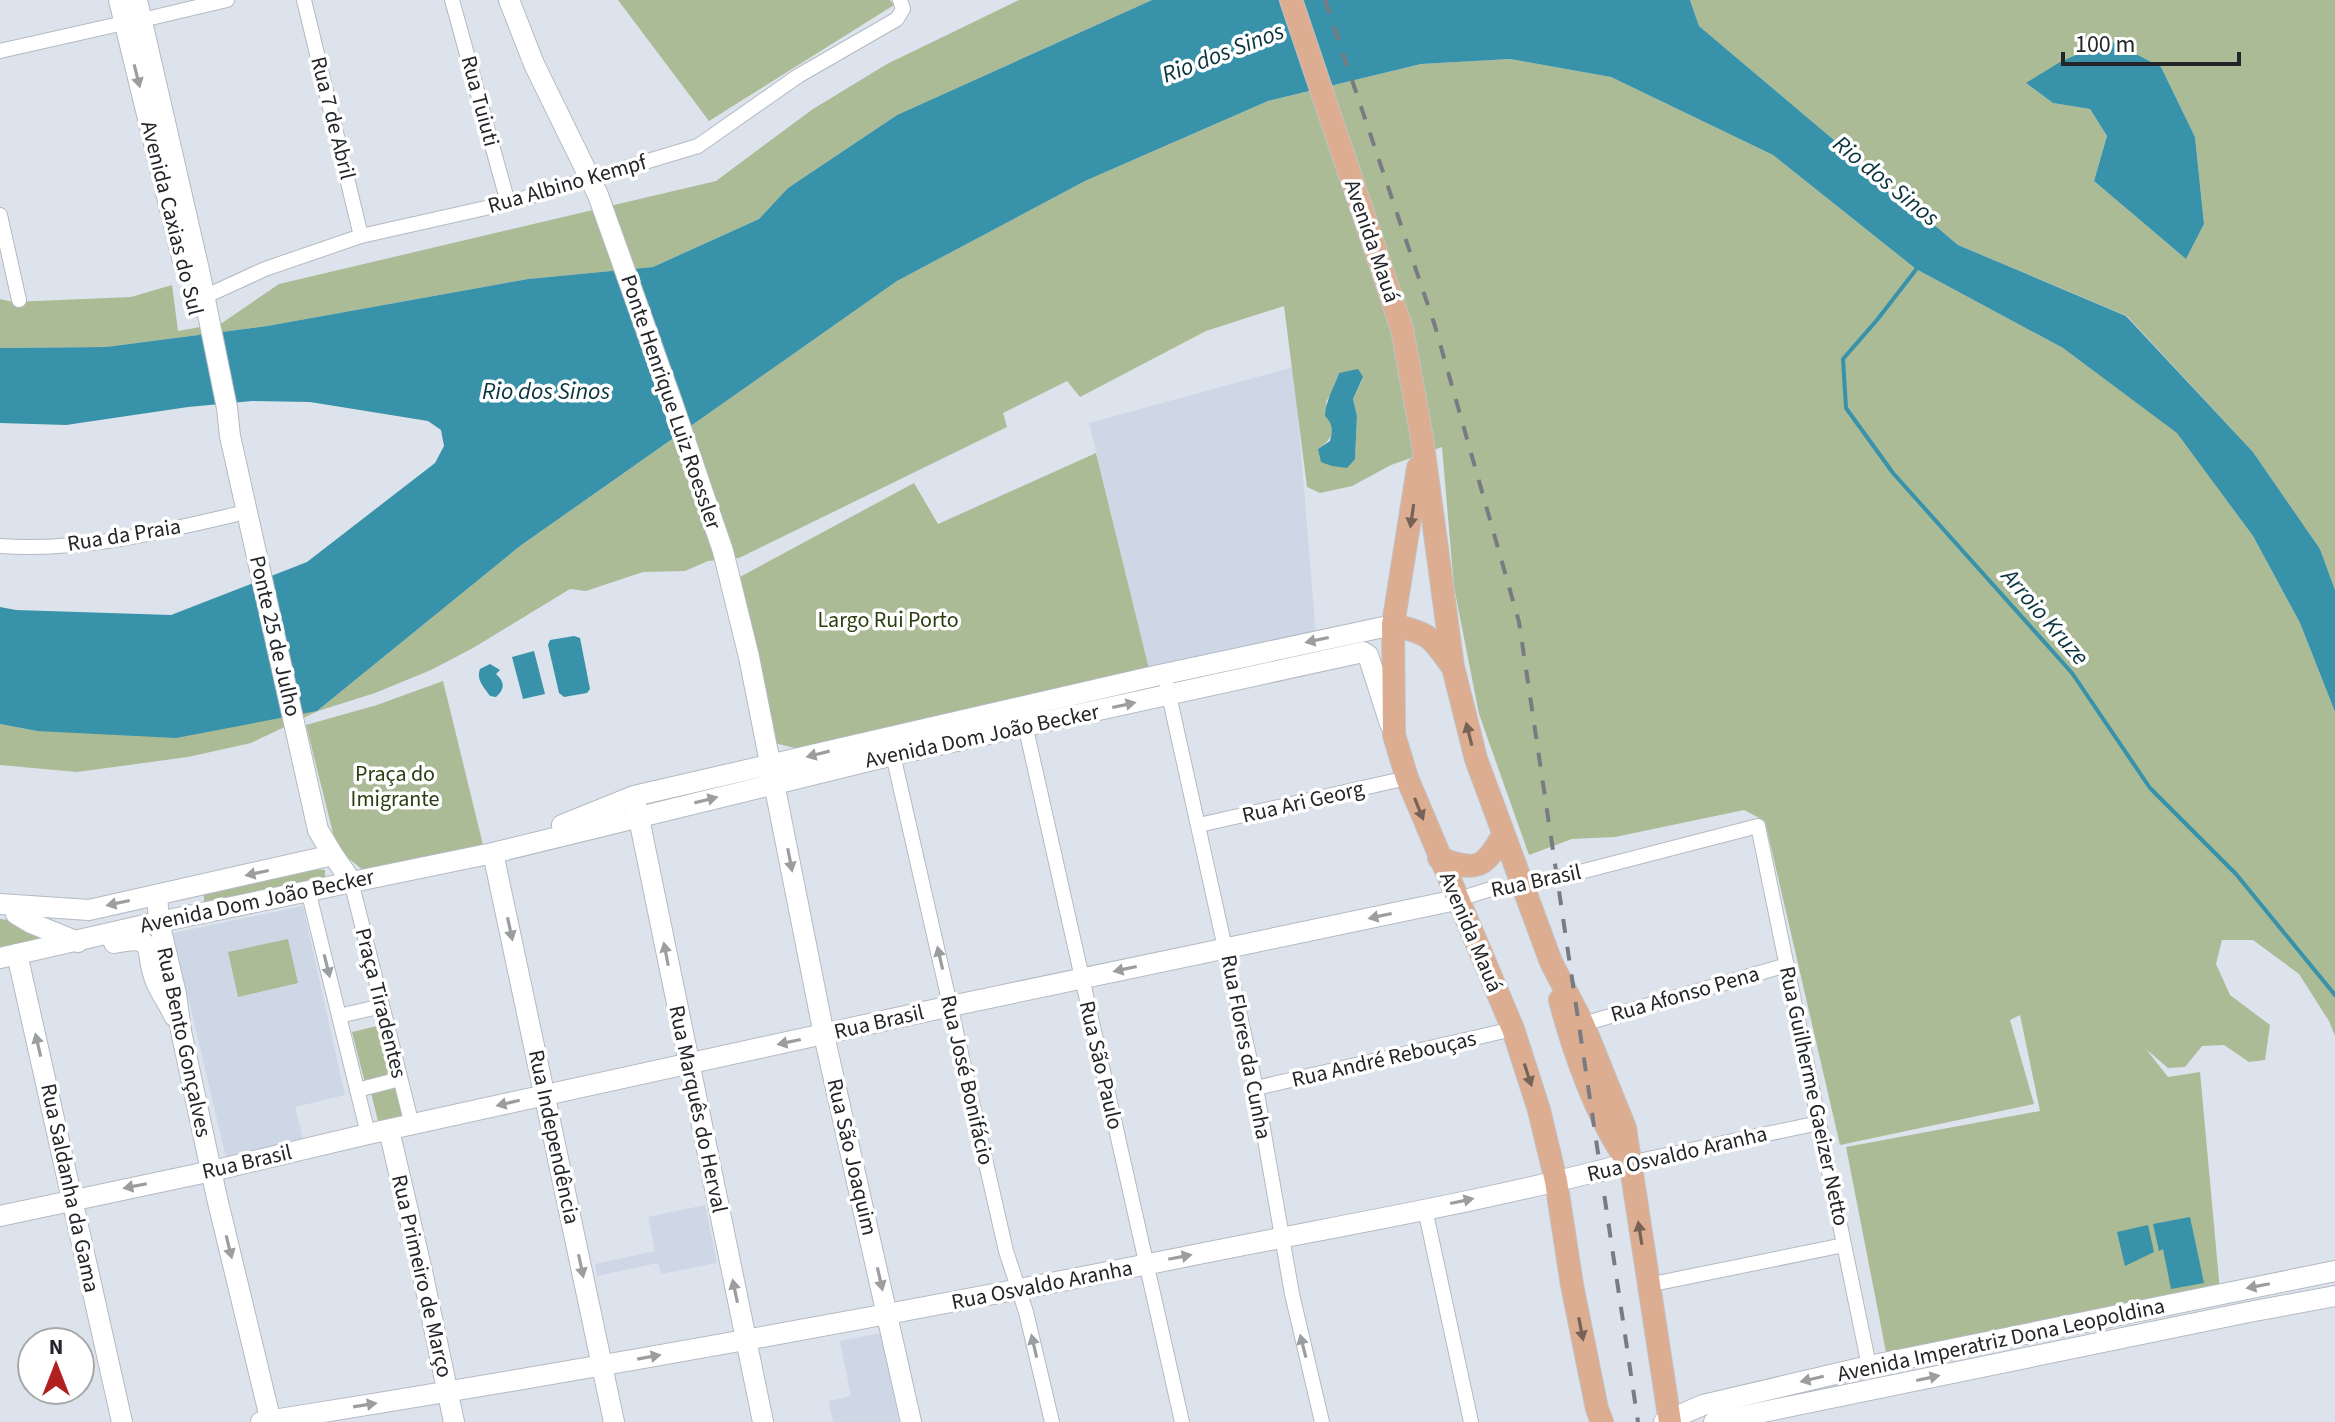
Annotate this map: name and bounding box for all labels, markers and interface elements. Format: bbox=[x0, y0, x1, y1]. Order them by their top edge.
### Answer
water label: Rio dos Sinos bbox=[1157, 14, 1289, 92]
scale bar bbox=[2063, 16, 2239, 66]
text: 100 m bbox=[2075, 27, 2135, 62]
street label: Rua Tuiuti bbox=[453, 52, 507, 150]
street label: Rua 7 de Abril bbox=[302, 53, 364, 183]
one-way arrow bbox=[131, 63, 143, 88]
street label: Avenida Caxias do Sul bbox=[132, 117, 212, 319]
water label: Rio dos Sinos bbox=[1825, 127, 1947, 235]
street label: Rua Albino Kempf bbox=[484, 146, 652, 222]
street label: Avenida Mauá bbox=[1336, 175, 1408, 307]
street label: Ponte Henrique Luiz Roessler bbox=[612, 270, 730, 534]
water label: Rio dos Sinos bbox=[482, 374, 610, 409]
one-way arrow bbox=[1405, 504, 1418, 529]
street label: Rua da Praia bbox=[65, 510, 183, 560]
street label: Ponte 25 de Julho bbox=[241, 552, 309, 720]
water label: Arroio Kruze bbox=[1992, 559, 2097, 673]
park label: Largo Rui Porto bbox=[817, 604, 959, 636]
one-way arrow bbox=[1304, 634, 1329, 647]
street label: Avenida Dom João Becker bbox=[862, 695, 1102, 776]
one-way arrow bbox=[1111, 698, 1136, 711]
one-way arrow bbox=[1463, 721, 1475, 746]
one-way arrow bbox=[805, 749, 830, 761]
park label: Praça do Imigrante bbox=[351, 758, 439, 815]
street label: Rua Ari Georg bbox=[1239, 772, 1367, 832]
one-way arrow bbox=[694, 794, 719, 806]
one-way arrow bbox=[1413, 797, 1426, 821]
one-way arrow bbox=[784, 848, 796, 873]
street label: Rua Brasil bbox=[1488, 856, 1584, 906]
street label: Avenida Dom João Becker bbox=[137, 860, 377, 941]
one-way arrow bbox=[244, 867, 269, 880]
street label: Avenida Mauá bbox=[1431, 867, 1511, 997]
one-way arrow bbox=[105, 897, 130, 910]
one-way arrow bbox=[1367, 910, 1392, 923]
one-way arrow bbox=[504, 917, 516, 942]
street label: Praça Tiradentes bbox=[347, 925, 415, 1081]
one-way arrow bbox=[659, 941, 672, 966]
street label: Rua Bento Gonçalves bbox=[148, 944, 220, 1140]
one-way arrow bbox=[933, 945, 946, 970]
street label: Rua Flores da Cunha bbox=[1212, 952, 1280, 1142]
one-way arrow bbox=[321, 954, 333, 979]
street label: Rua Afonso Pena bbox=[1607, 957, 1763, 1031]
one-way arrow bbox=[1113, 963, 1138, 976]
street label: Rua Guilherme Gaeizer Netto bbox=[1771, 963, 1857, 1229]
street label: Rua José Bonifácio bbox=[932, 992, 1002, 1168]
street label: Rua Brasil bbox=[831, 996, 927, 1048]
street label: Rua São Paulo bbox=[1071, 997, 1131, 1133]
street label: Rua Marquês do Herval bbox=[660, 1002, 736, 1216]
street label: Rua André Rebouças bbox=[1289, 1022, 1479, 1096]
one-way arrow bbox=[31, 1033, 44, 1058]
one-way arrow bbox=[777, 1036, 802, 1049]
street label: Rua Independência bbox=[520, 1047, 588, 1227]
one-way arrow bbox=[1522, 1064, 1535, 1088]
street label: Rua São Joaquim bbox=[818, 1075, 886, 1239]
street label: Rua Saldanha da Gama bbox=[32, 1081, 108, 1295]
one-way arrow bbox=[495, 1097, 520, 1110]
street label: Rua Osvaldo Aranha bbox=[1584, 1118, 1770, 1190]
street label: Rua Brasil bbox=[199, 1136, 295, 1188]
street label: Rua Primeiro de Março bbox=[383, 1171, 461, 1381]
one-way arrow bbox=[122, 1181, 147, 1193]
one-way arrow bbox=[1450, 1194, 1475, 1207]
one-way arrow bbox=[1633, 1220, 1646, 1245]
one-way arrow bbox=[224, 1235, 236, 1260]
one-way arrow bbox=[1168, 1251, 1193, 1263]
street label: Rua Osvaldo Aranha bbox=[949, 1252, 1135, 1318]
one-way arrow bbox=[575, 1253, 588, 1278]
one-way arrow bbox=[874, 1266, 887, 1291]
one-way arrow bbox=[728, 1278, 741, 1303]
one-way arrow bbox=[2246, 1280, 2271, 1292]
street label: Avenida Imperatriz Dona Leopoldina bbox=[1834, 1290, 2168, 1390]
one-way arrow bbox=[1575, 1317, 1588, 1342]
north arrow bbox=[16, 1326, 96, 1406]
text: N bbox=[49, 1331, 63, 1363]
one-way arrow bbox=[1028, 1333, 1040, 1358]
one-way arrow bbox=[1297, 1333, 1309, 1358]
one-way arrow bbox=[637, 1351, 662, 1363]
one-way arrow bbox=[1916, 1371, 1941, 1383]
one-way arrow bbox=[1800, 1374, 1825, 1386]
one-way arrow bbox=[353, 1399, 378, 1411]

